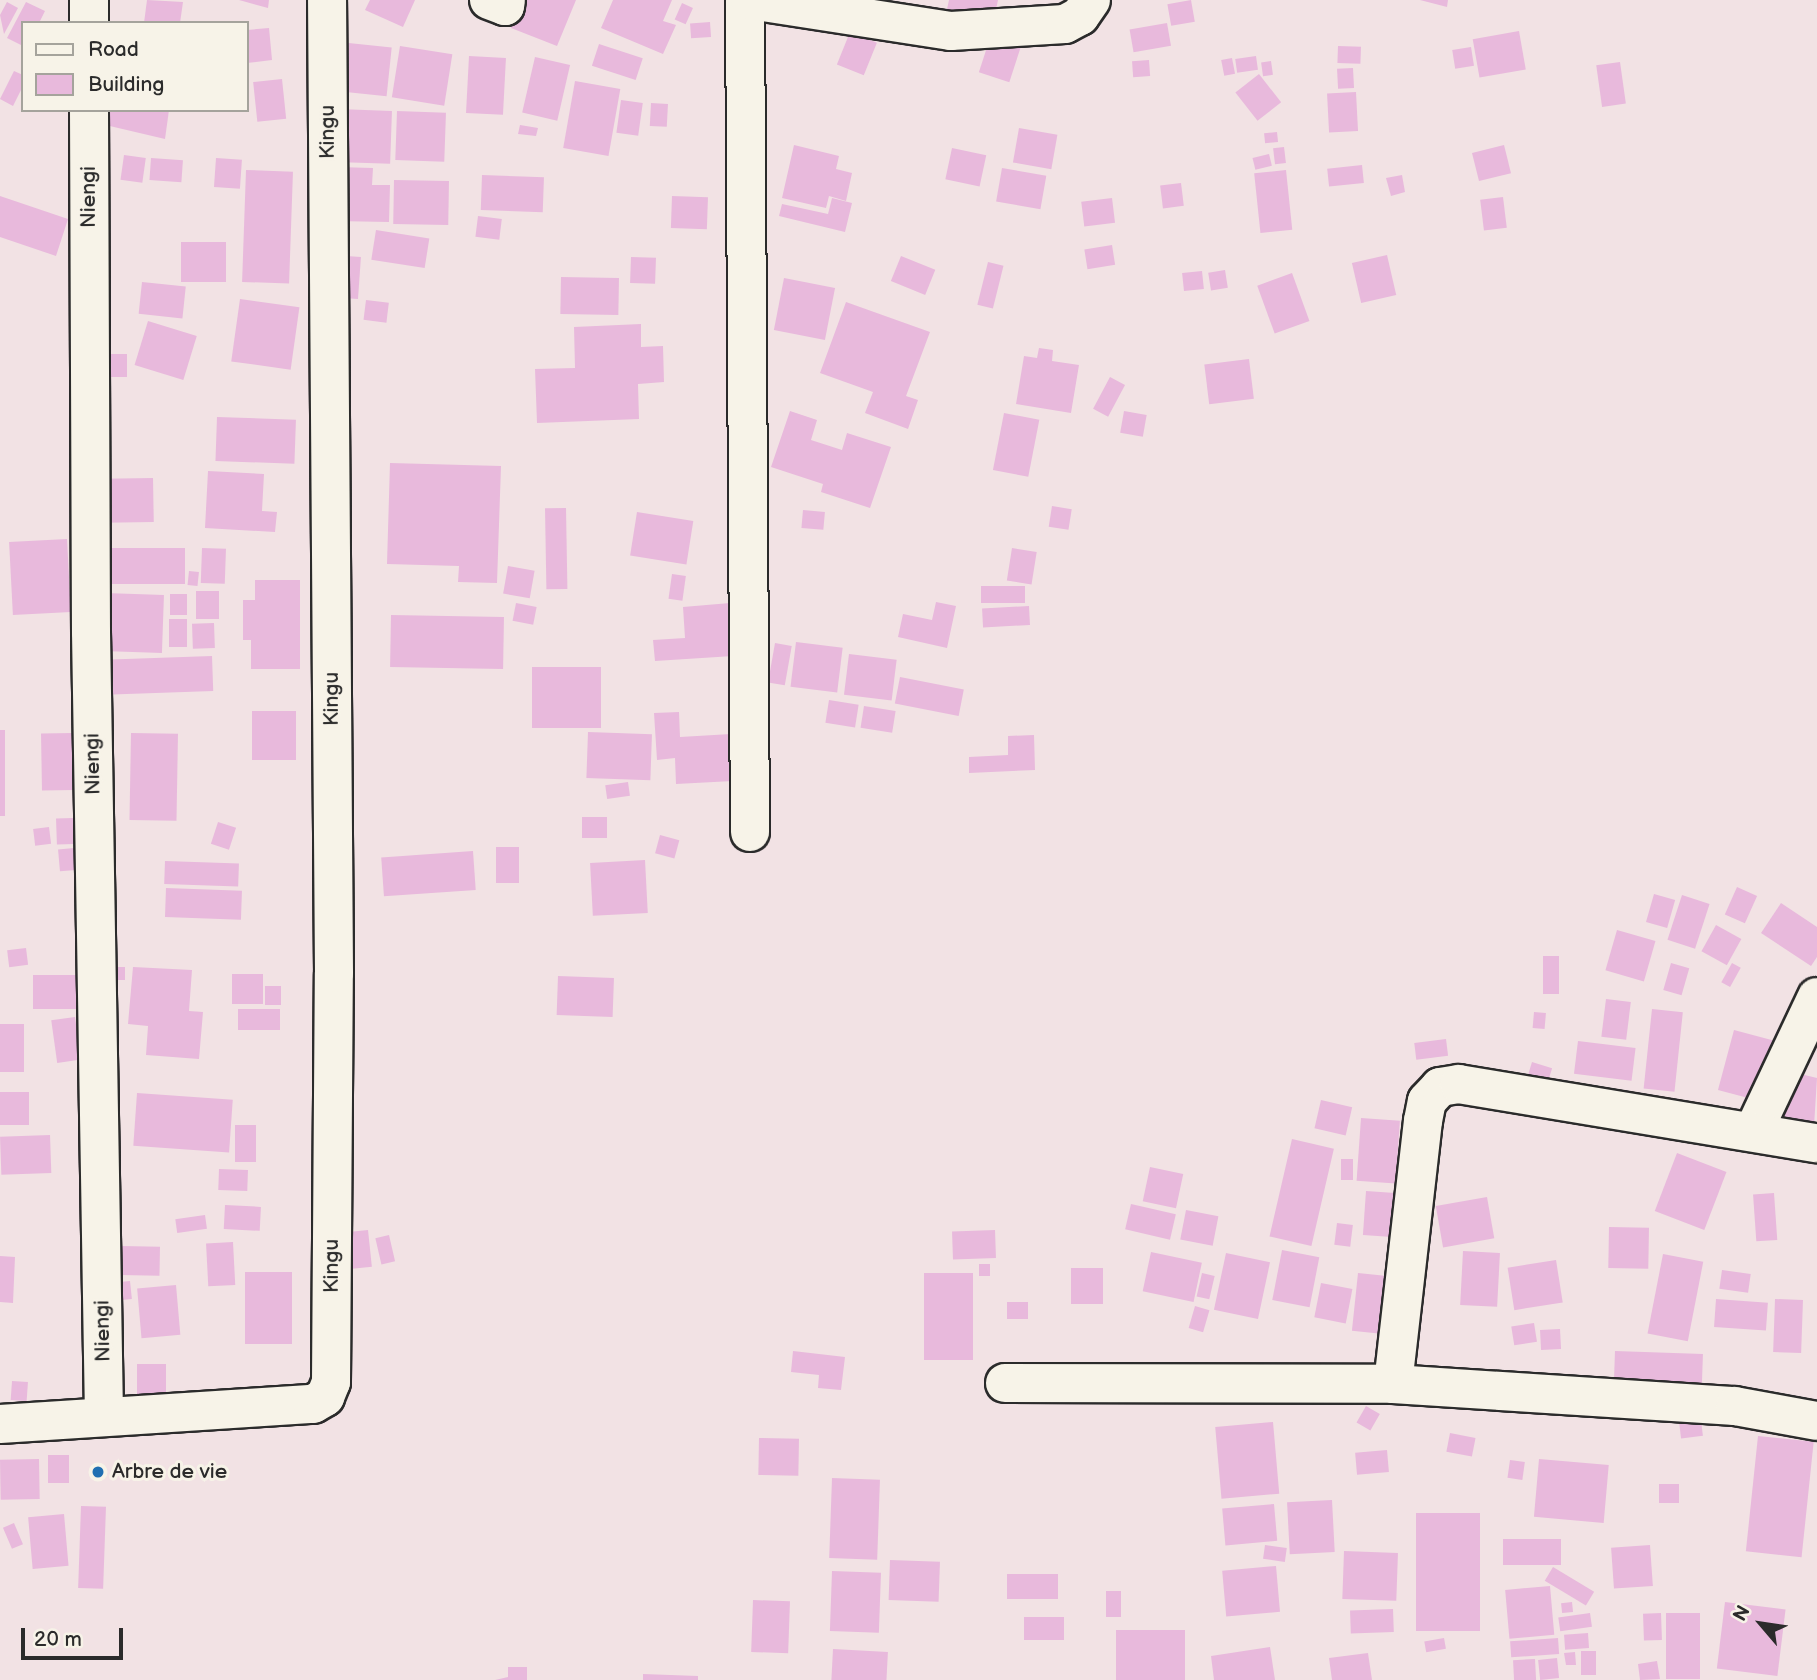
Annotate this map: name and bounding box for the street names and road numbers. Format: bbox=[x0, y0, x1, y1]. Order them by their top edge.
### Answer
street label: Kingu bbox=[315, 105, 341, 159]
street label: Niengi bbox=[76, 166, 102, 228]
street label: Kingu bbox=[319, 672, 345, 726]
street label: Niengi bbox=[80, 733, 106, 795]
street label: Kingu bbox=[319, 1239, 345, 1293]
street label: Niengi bbox=[90, 1300, 116, 1362]

